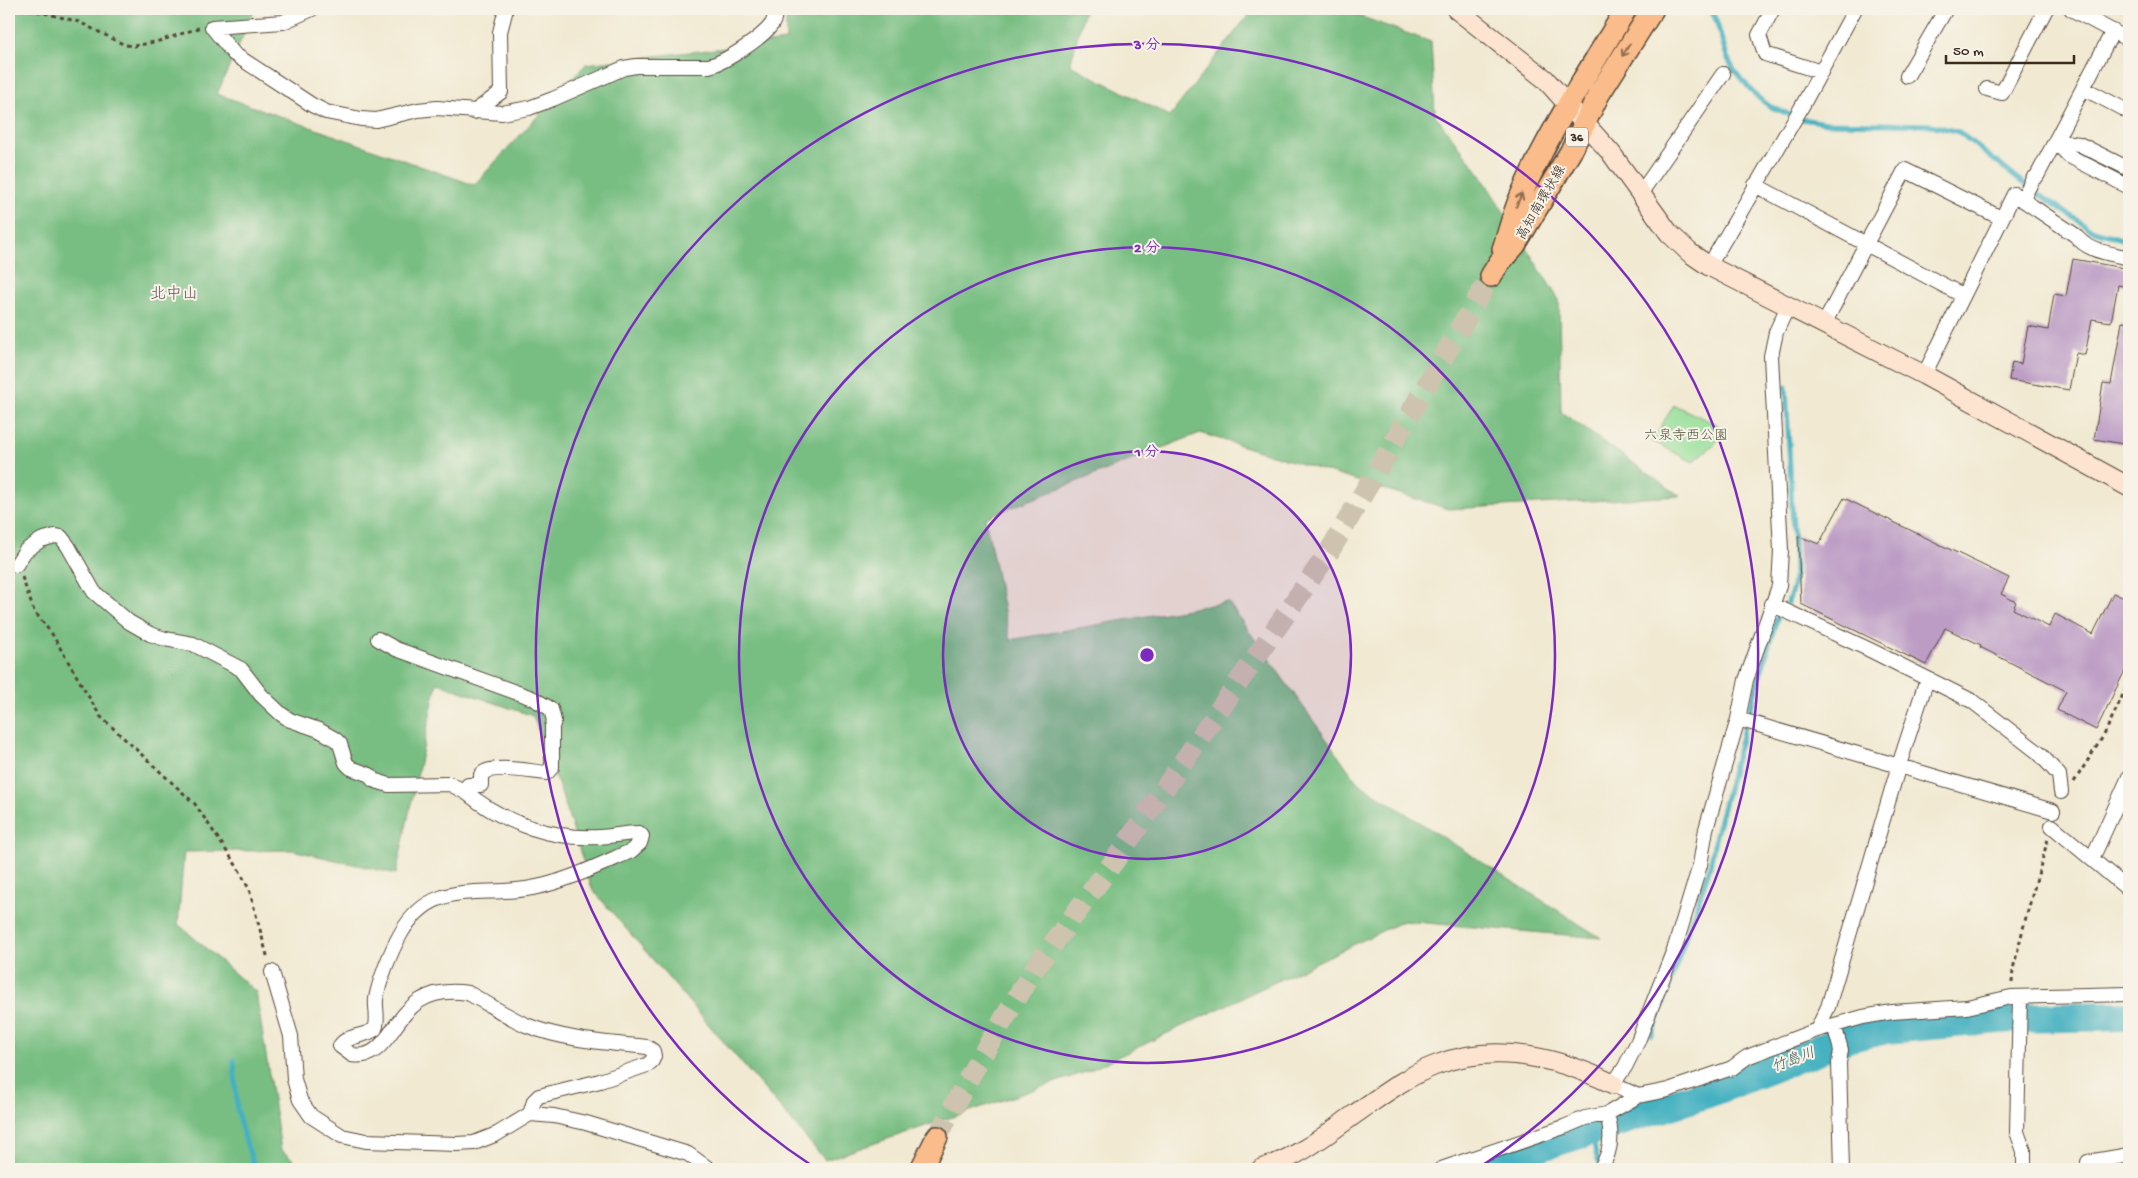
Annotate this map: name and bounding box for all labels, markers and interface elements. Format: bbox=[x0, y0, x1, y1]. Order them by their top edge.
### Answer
scale bar bbox=[1946, 32, 2073, 64]
text: 3 分 bbox=[1133, 37, 1160, 55]
one-way arrow bbox=[1621, 43, 1632, 57]
text: 50 m bbox=[1953, 43, 1984, 61]
road number: 36 bbox=[1566, 128, 1588, 146]
street label: 高知南環状線 bbox=[1514, 163, 1571, 244]
one-way arrow bbox=[1515, 193, 1525, 208]
text: 2 分 bbox=[1134, 240, 1160, 258]
district label: 北中山 bbox=[150, 285, 198, 305]
park label: 六泉寺西公園 bbox=[1644, 428, 1728, 445]
text: 1 分 bbox=[1134, 444, 1159, 462]
centre of rings bbox=[1138, 646, 1156, 664]
water label: 竹島川 bbox=[1769, 1043, 1818, 1077]

